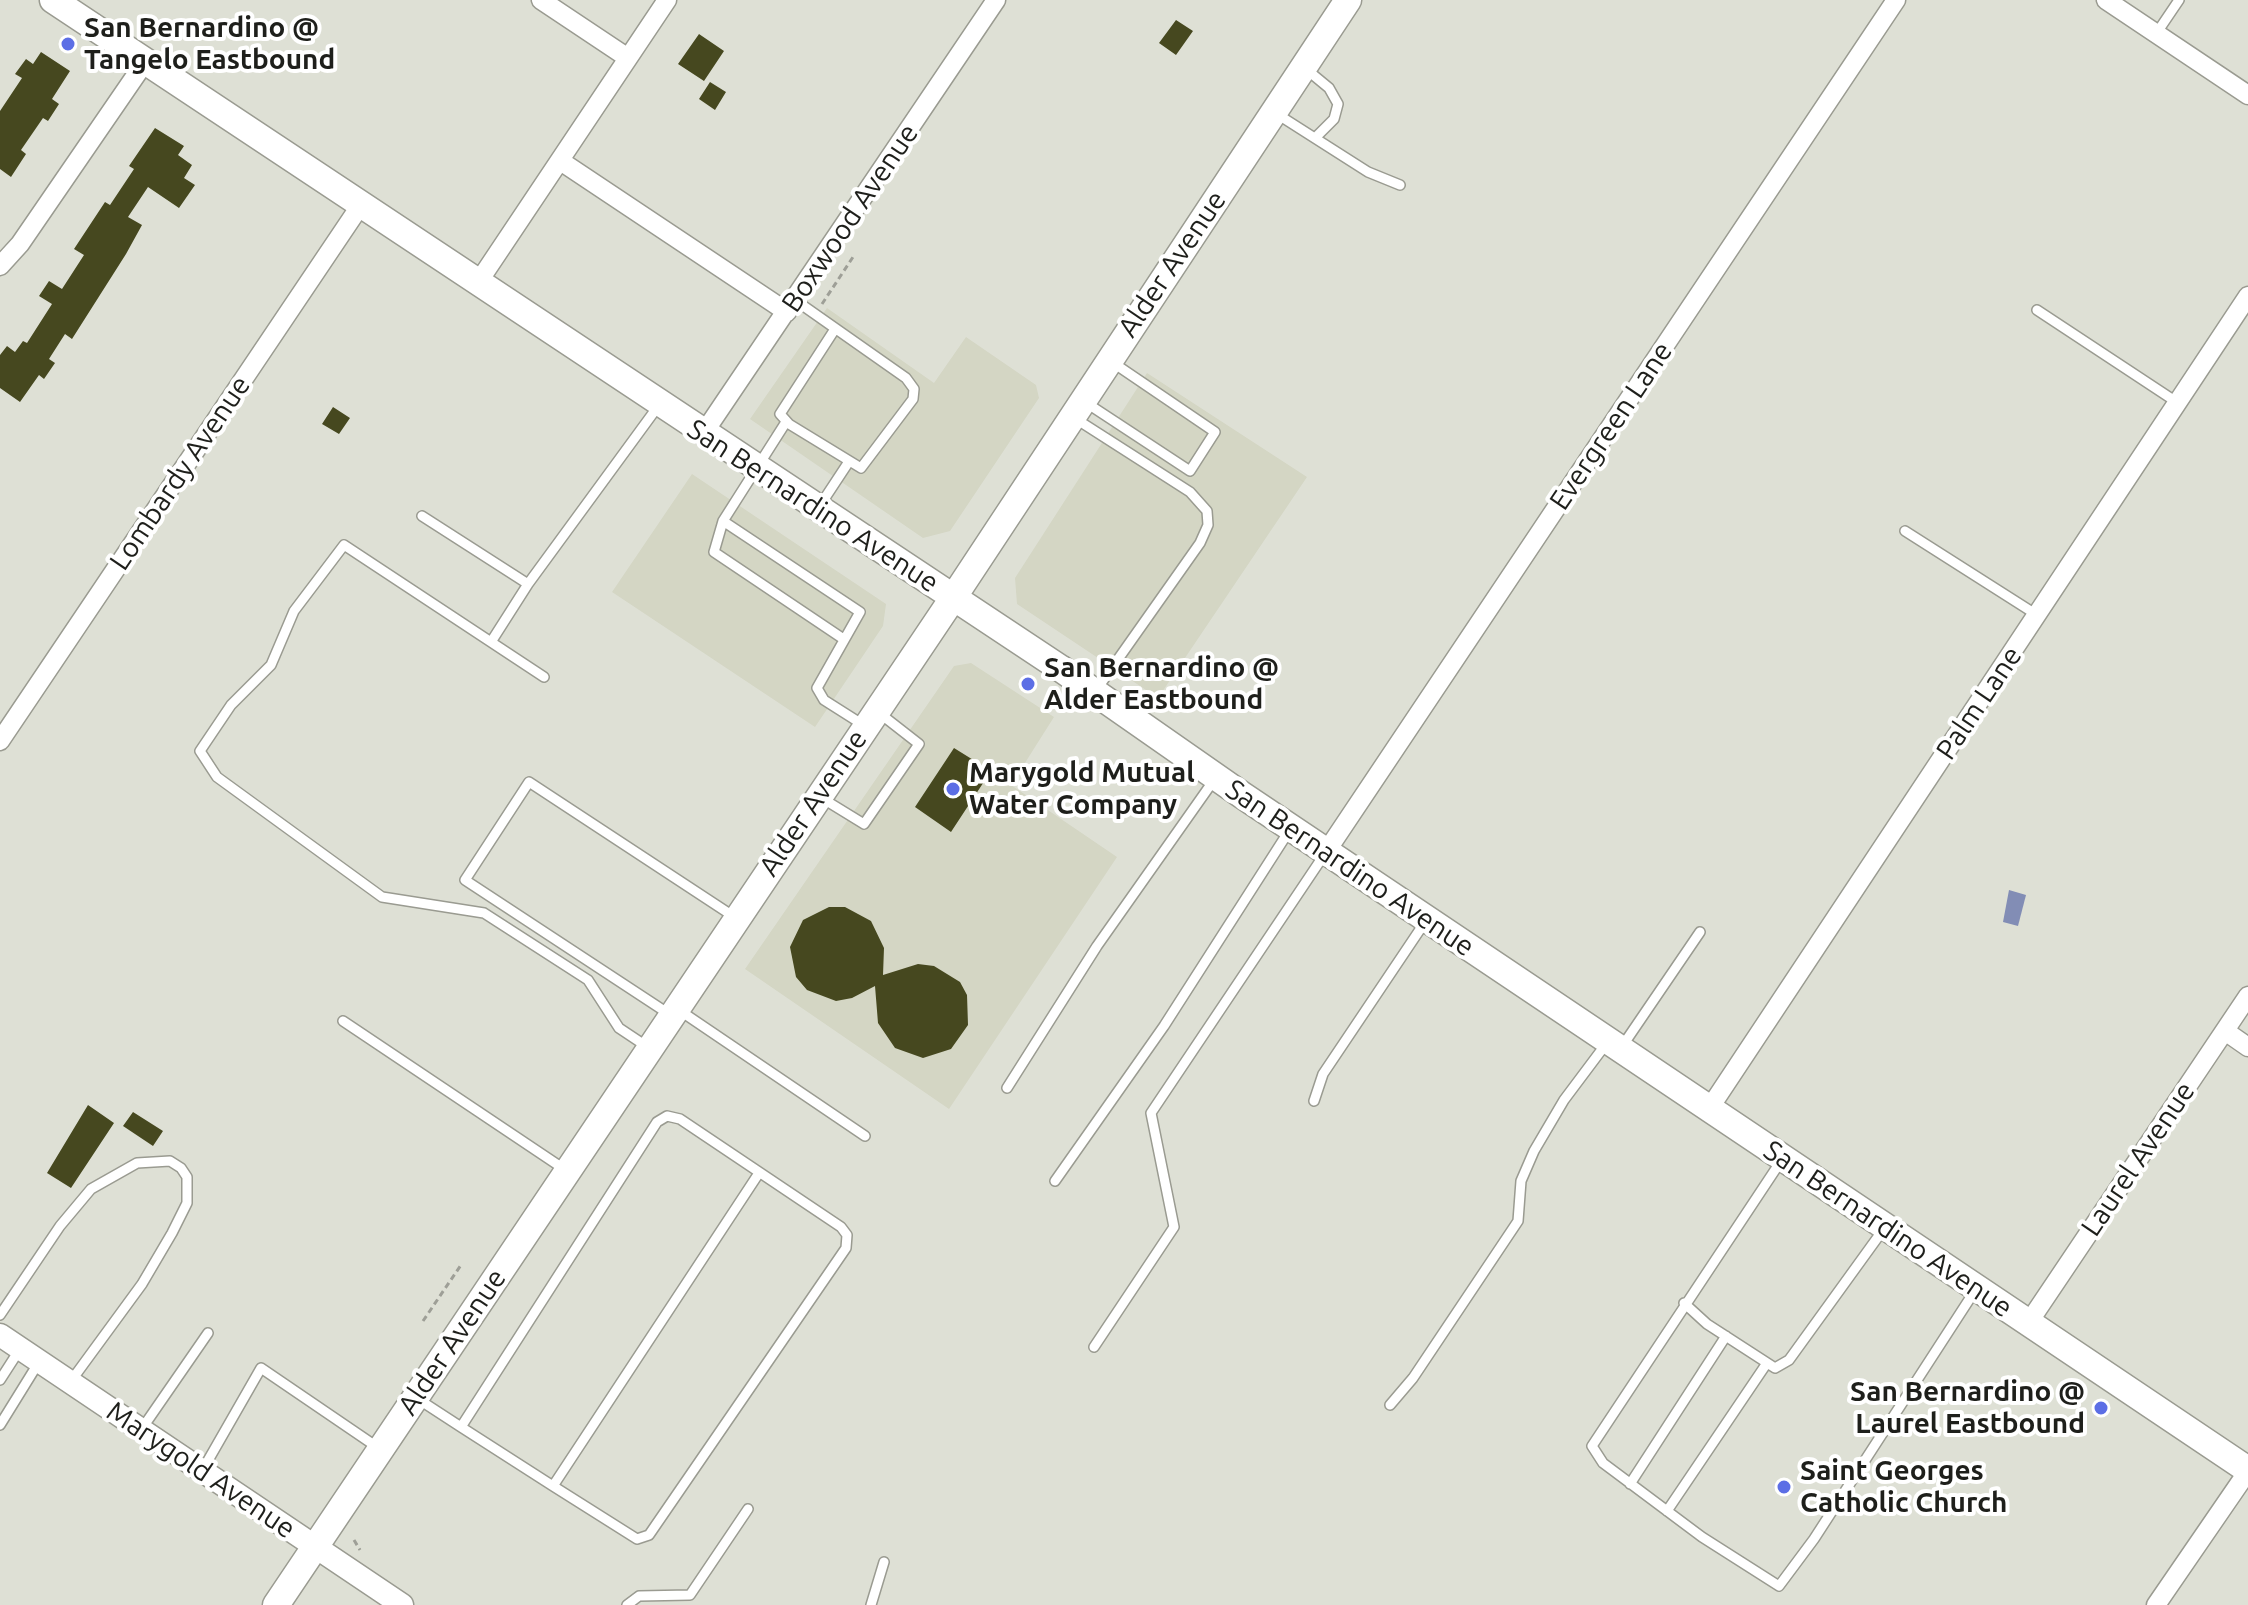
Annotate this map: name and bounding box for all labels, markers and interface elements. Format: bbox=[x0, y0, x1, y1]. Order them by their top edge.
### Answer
place label: San Bernardino @ Tangelo Eastbound bbox=[84, 11, 335, 77]
marker: San Bernardino @ Tangelo Eastbound bbox=[59, 35, 77, 53]
street label: Boxwood Avenue bbox=[775, 118, 925, 318]
street label: Alder Avenue bbox=[1111, 185, 1233, 343]
street label: Evergreen Lane bbox=[1543, 336, 1679, 516]
street label: Lombardy Avenue bbox=[103, 370, 257, 576]
street label: San Bernardino Avenue bbox=[681, 412, 945, 600]
street label: Palm Lane bbox=[1929, 640, 2029, 766]
place label: San Bernardino @ Alder Eastbound bbox=[1044, 651, 1279, 717]
marker: San Bernardino @ Alder Eastbound bbox=[1019, 675, 1037, 693]
street label: Alder Avenue bbox=[752, 724, 874, 882]
place label: Marygold Mutual Water Company bbox=[969, 756, 1195, 822]
street label: San Bernardino Avenue bbox=[1219, 772, 1481, 964]
marker: Marygold Mutual Water Company bbox=[944, 780, 962, 798]
street label: Laurel Avenue bbox=[2074, 1075, 2202, 1243]
street label: San Bernardino Avenue bbox=[1757, 1133, 2019, 1325]
street label: Alder Avenue bbox=[391, 1263, 513, 1421]
place label: San Bernardino @ Laurel Eastbound bbox=[1850, 1375, 2085, 1441]
street label: Marygold Avenue bbox=[100, 1394, 302, 1546]
marker: San Bernardino @ Laurel Eastbound bbox=[2092, 1399, 2110, 1417]
place label: Saint Georges Catholic Church bbox=[1800, 1454, 2007, 1520]
marker: Saint Georges Catholic Church bbox=[1775, 1478, 1793, 1496]

